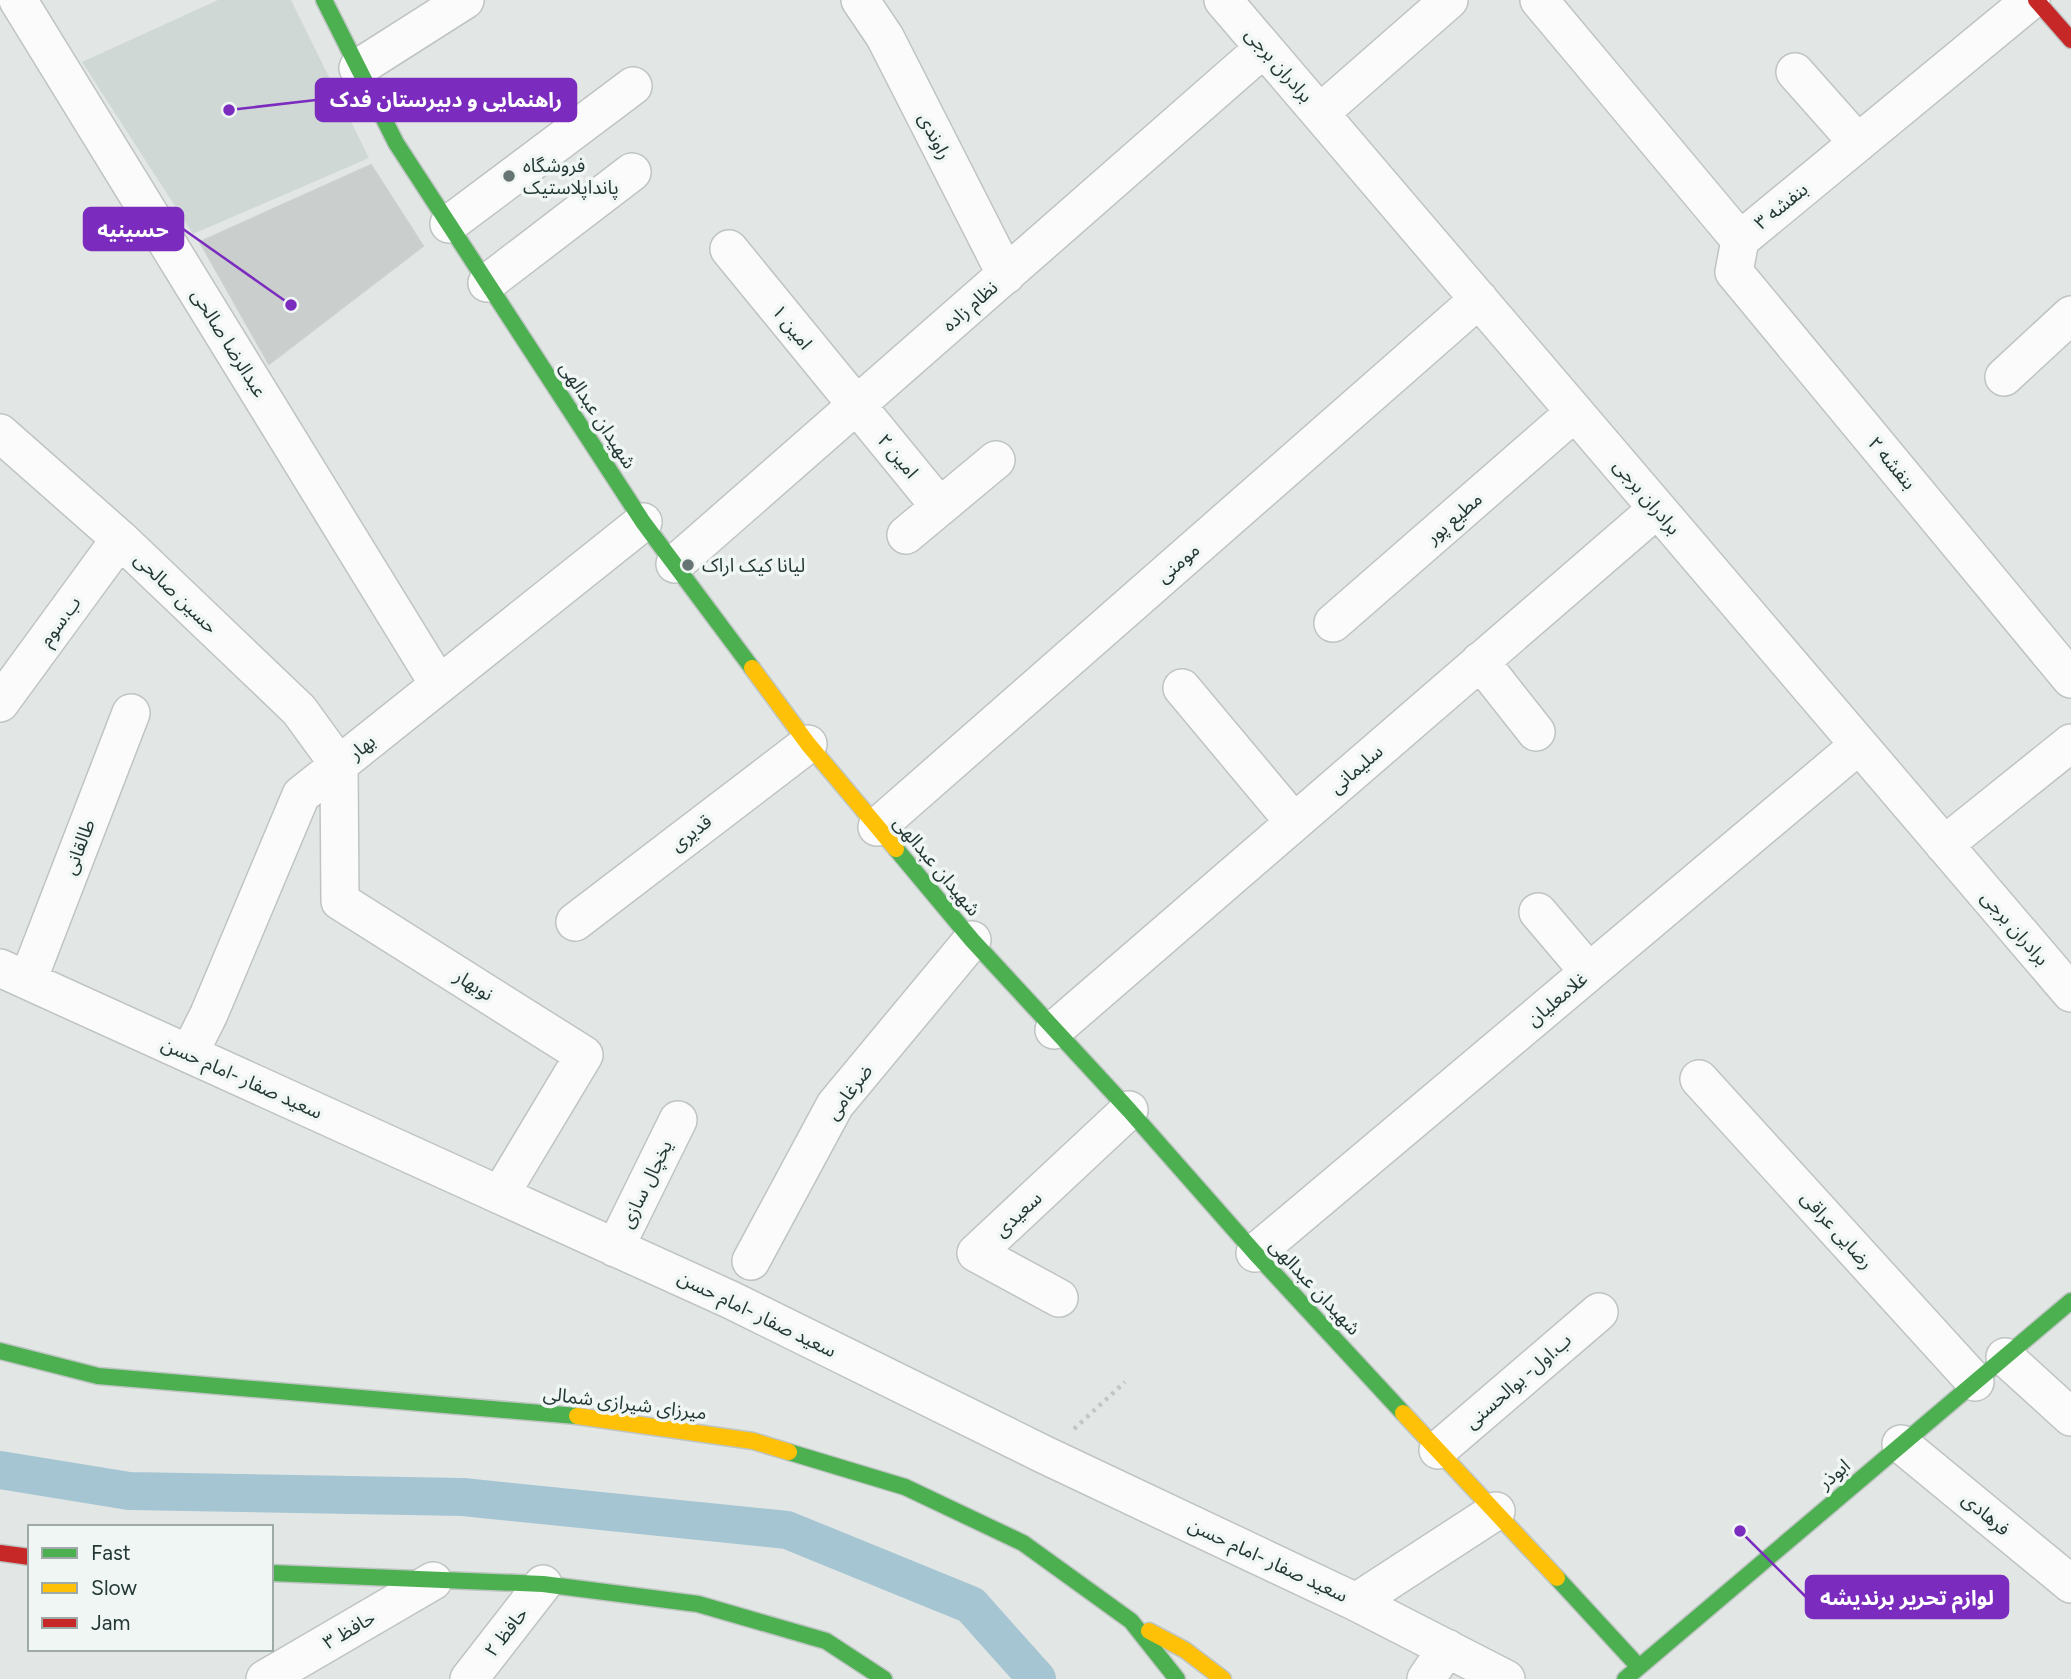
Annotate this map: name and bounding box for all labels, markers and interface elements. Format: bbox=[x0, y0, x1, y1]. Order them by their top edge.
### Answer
street label: برادران برجی bbox=[1240, 23, 1318, 107]
callout: راهنمایی و دبیرستان فدک bbox=[316, 79, 576, 121]
text: راهنمایی و دبیرستان فدک bbox=[330, 87, 562, 112]
street label: راوندی bbox=[914, 109, 956, 163]
place label: فروشگاه پانداپلاستیک bbox=[523, 154, 619, 200]
marker: فروشگاه پانداپلاستیک bbox=[501, 168, 517, 184]
street label: بنفشه ۳ bbox=[1750, 178, 1812, 234]
callout: حسینیه bbox=[84, 208, 183, 250]
text: حسینیه bbox=[97, 217, 169, 242]
street label: نظام زاده bbox=[938, 276, 1004, 339]
street label: عبدالرضا صالحی bbox=[186, 284, 272, 402]
street label: امین ۱ bbox=[767, 300, 817, 354]
street label: شهیدان عبدالهی bbox=[555, 357, 641, 473]
street label: امین ۲ bbox=[873, 429, 923, 483]
street label: بنفشه ۲ bbox=[1863, 432, 1921, 494]
street label: برادران برجی bbox=[1609, 455, 1685, 539]
street label: مطیع پور bbox=[1420, 487, 1489, 552]
street label: مومنی bbox=[1152, 538, 1204, 588]
street label: حسین صالحی bbox=[130, 548, 222, 638]
place label: لیانا کیک اراک bbox=[702, 554, 805, 577]
marker: لیانا کیک اراک bbox=[680, 557, 696, 573]
street label: ب.سوم bbox=[34, 592, 88, 652]
street label: بهار bbox=[343, 729, 380, 765]
street label: سلیمانی bbox=[1325, 740, 1387, 798]
street label: قدیری bbox=[666, 810, 716, 856]
street label: شهیدان عبدالهی bbox=[889, 811, 985, 921]
street label: طالقانی bbox=[58, 816, 100, 878]
street label: برادران برجی bbox=[1976, 886, 2054, 970]
street label: نوبهار bbox=[450, 964, 498, 1006]
street label: غلامعلیان bbox=[1522, 967, 1592, 1031]
street label: سعید صفار -امام حسن bbox=[157, 1032, 326, 1127]
street label: ضرغامی bbox=[821, 1060, 877, 1124]
street label: یخچال سازی bbox=[615, 1136, 678, 1232]
street label: سعیدی bbox=[990, 1186, 1046, 1242]
street label: رضایی عراقی bbox=[1796, 1186, 1878, 1274]
street label: شهیدان عبدالهی bbox=[1265, 1234, 1365, 1340]
street label: سعید صفار -امام حسن bbox=[673, 1266, 840, 1365]
street label: ب.اول- بوالحسنی bbox=[1460, 1328, 1576, 1434]
street label: میرزای شیرازی شمالی bbox=[542, 1382, 708, 1424]
street label: ابوذر bbox=[1813, 1454, 1855, 1495]
street label: فرهادی bbox=[1957, 1487, 2015, 1541]
street label: سعید صفار -امام حسن bbox=[1183, 1513, 1351, 1610]
legend bbox=[28, 1525, 273, 1651]
text: Fast bbox=[91, 1540, 131, 1565]
text: Slow bbox=[91, 1575, 137, 1600]
callout: لوازم تحریر برندیشه bbox=[1806, 1576, 2008, 1618]
text: لوازم تحریر برندیشه bbox=[1820, 1585, 1994, 1614]
street label: حافظ ۲ bbox=[480, 1603, 532, 1661]
street label: حافظ ۳ bbox=[319, 1606, 379, 1654]
text: Jam bbox=[91, 1610, 130, 1635]

